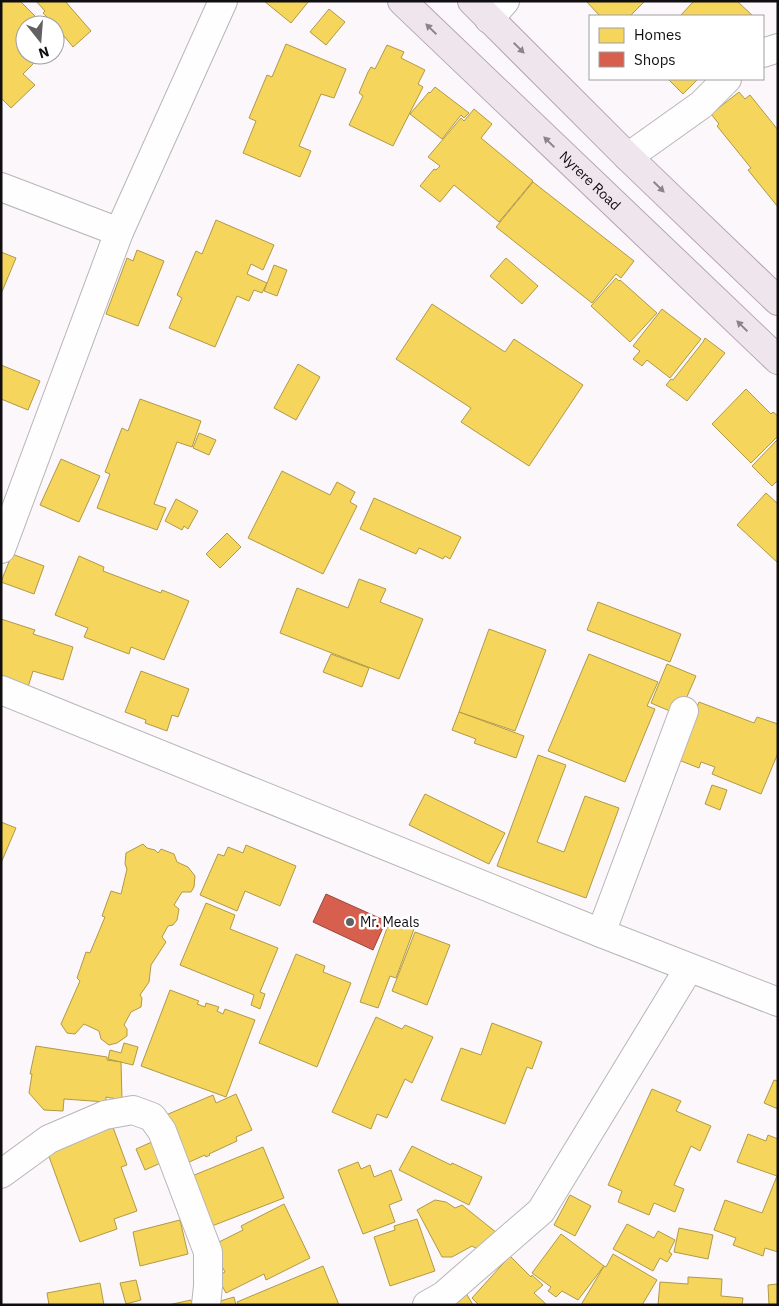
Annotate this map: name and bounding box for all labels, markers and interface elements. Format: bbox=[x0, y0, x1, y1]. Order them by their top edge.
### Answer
north arrow bbox=[15, 15, 65, 65]
legend bbox=[589, 15, 764, 80]
one-way arrow bbox=[426, 23, 438, 35]
text: Homes bbox=[634, 25, 682, 44]
text: N bbox=[36, 42, 51, 63]
one-way arrow bbox=[512, 42, 524, 54]
text: Shops bbox=[634, 50, 676, 69]
one-way arrow bbox=[543, 136, 555, 148]
street label: Nyrere Road bbox=[556, 147, 624, 214]
one-way arrow bbox=[653, 181, 665, 193]
one-way arrow bbox=[737, 320, 749, 332]
place label: Mr. Meals bbox=[360, 913, 420, 931]
marker: Mr. Meals bbox=[344, 916, 356, 928]

